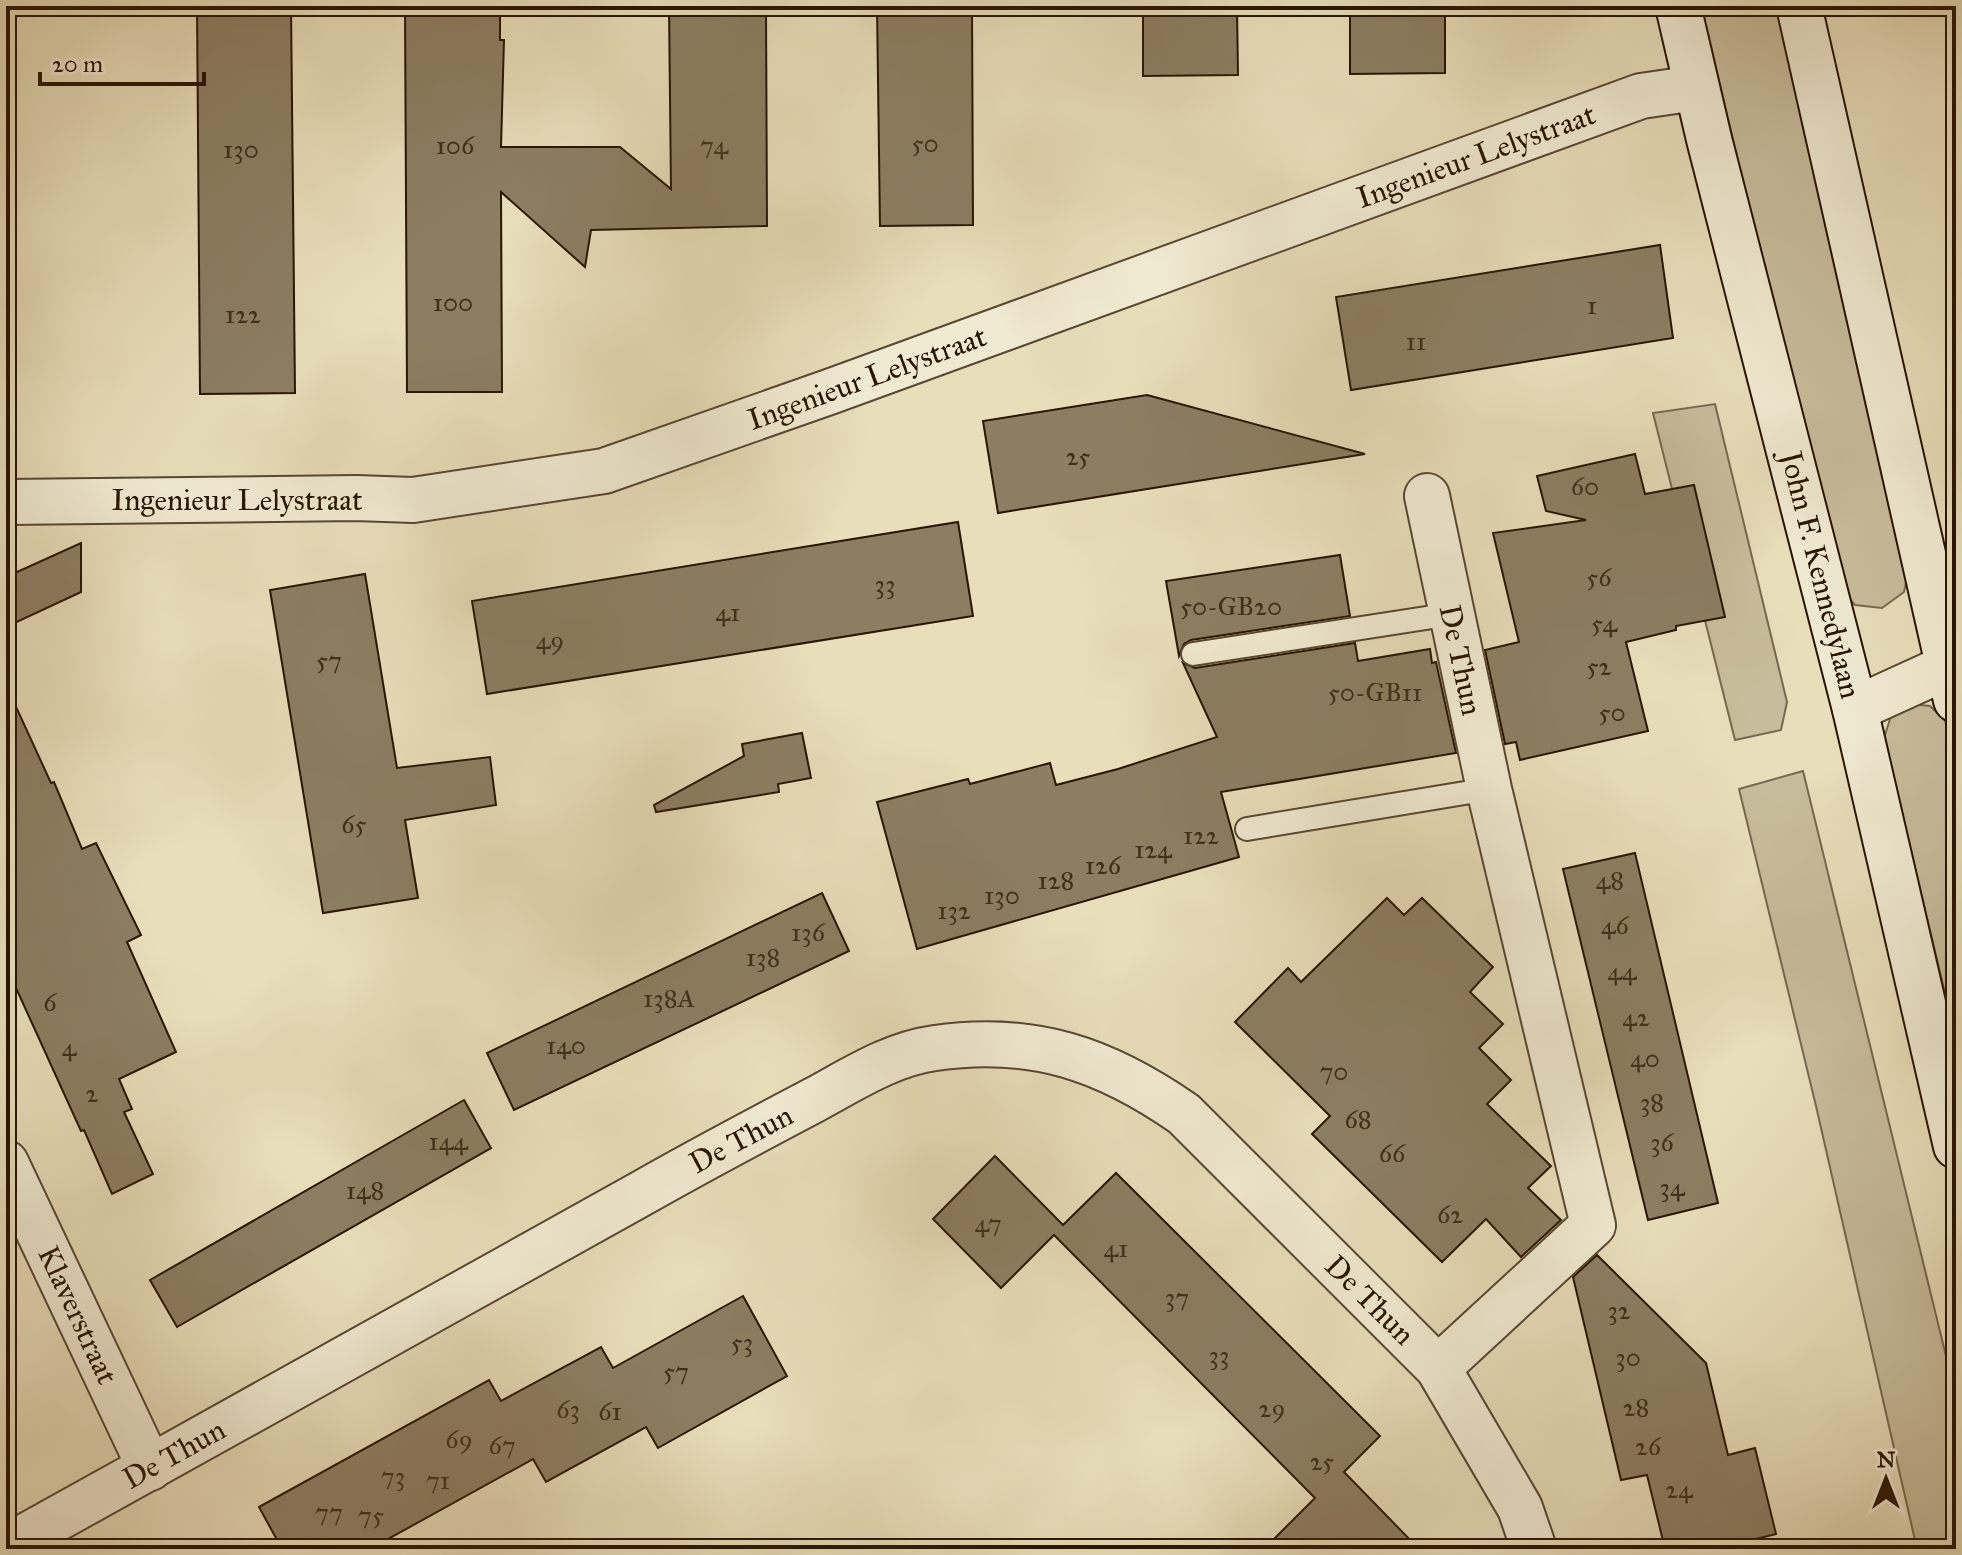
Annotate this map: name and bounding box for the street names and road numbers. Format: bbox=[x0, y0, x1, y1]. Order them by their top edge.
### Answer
street label: Ingenieur Lelystraat bbox=[1352, 96, 1601, 216]
street label: Ingenieur Lelystraat bbox=[743, 318, 992, 438]
street label: John F. Kennedylaan bbox=[1772, 445, 1869, 702]
street label: Ingenieur Lelystraat bbox=[111, 482, 363, 518]
street label: De Thun bbox=[1432, 602, 1490, 718]
street label: De Thun bbox=[683, 1097, 799, 1181]
street label: Klaverstraat bbox=[30, 1240, 126, 1390]
street label: De Thun bbox=[1318, 1248, 1422, 1352]
street label: De Thun bbox=[116, 1411, 232, 1497]

